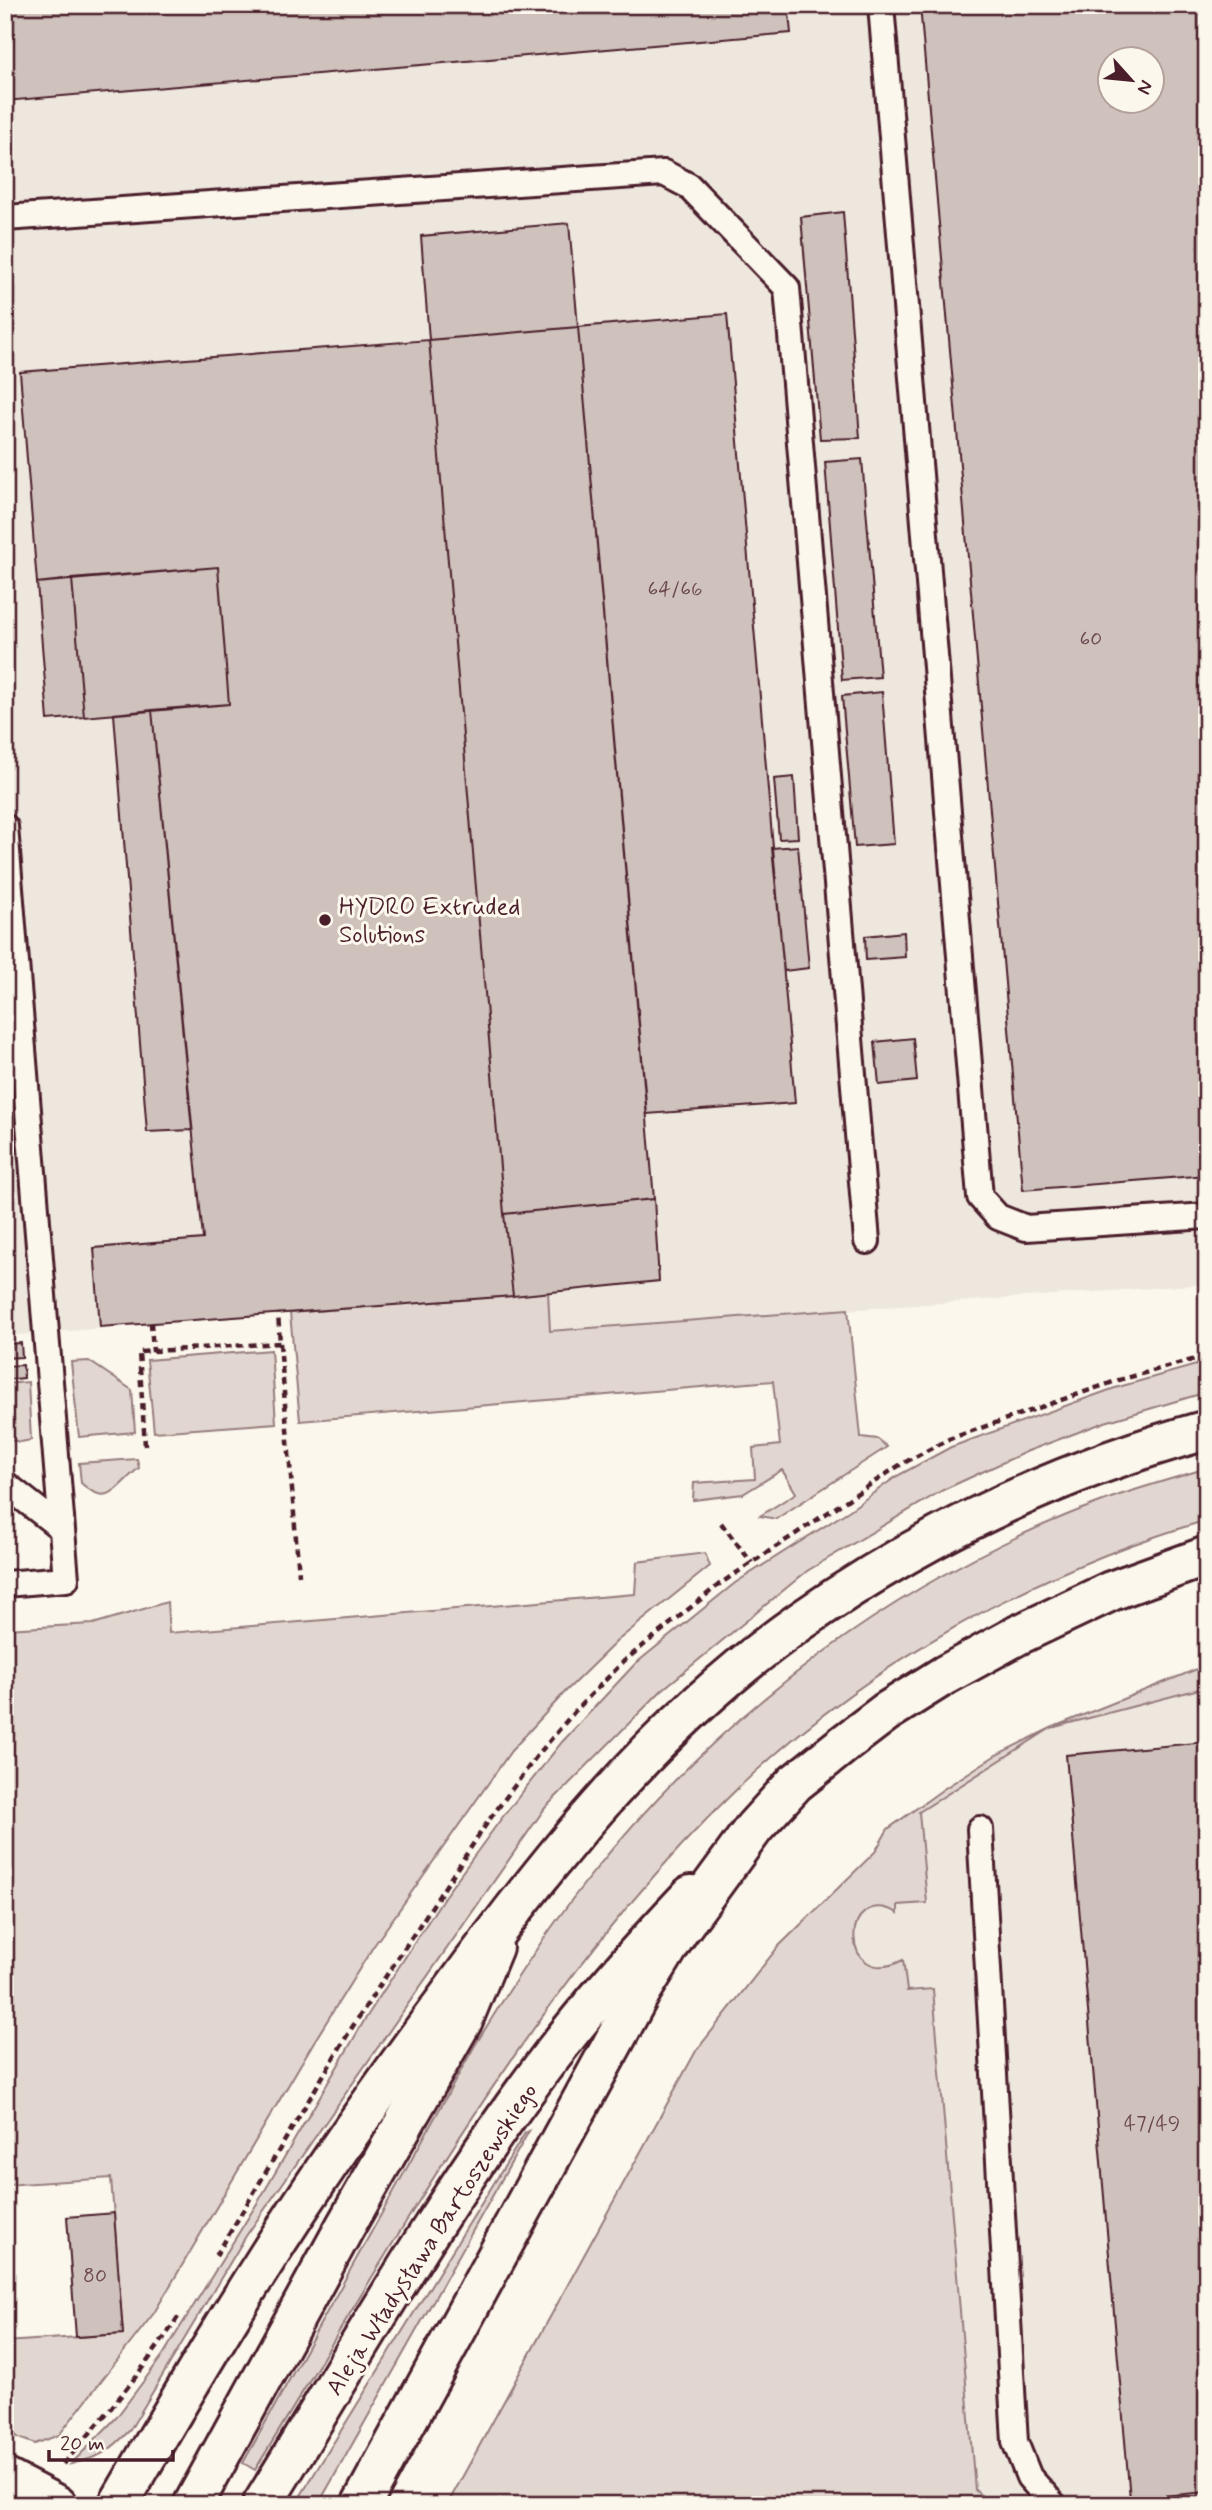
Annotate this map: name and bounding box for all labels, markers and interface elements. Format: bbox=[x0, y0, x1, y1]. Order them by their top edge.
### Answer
north arrow bbox=[1096, 46, 1166, 116]
text: N bbox=[1131, 76, 1159, 98]
house number: 64/66 bbox=[647, 575, 703, 603]
house number: 60 bbox=[1080, 625, 1102, 653]
place label: HYDRO Extruded Solutions bbox=[339, 892, 520, 951]
marker: HYDRO Extruded Solutions bbox=[317, 912, 333, 928]
street label: Aleja Władysława Bartoszewskiego bbox=[319, 2078, 545, 2402]
house number: 47/49 bbox=[1124, 2110, 1180, 2138]
house number: 80 bbox=[83, 2262, 107, 2290]
scale bar bbox=[49, 2419, 173, 2463]
text: 20 m bbox=[60, 2430, 105, 2458]

